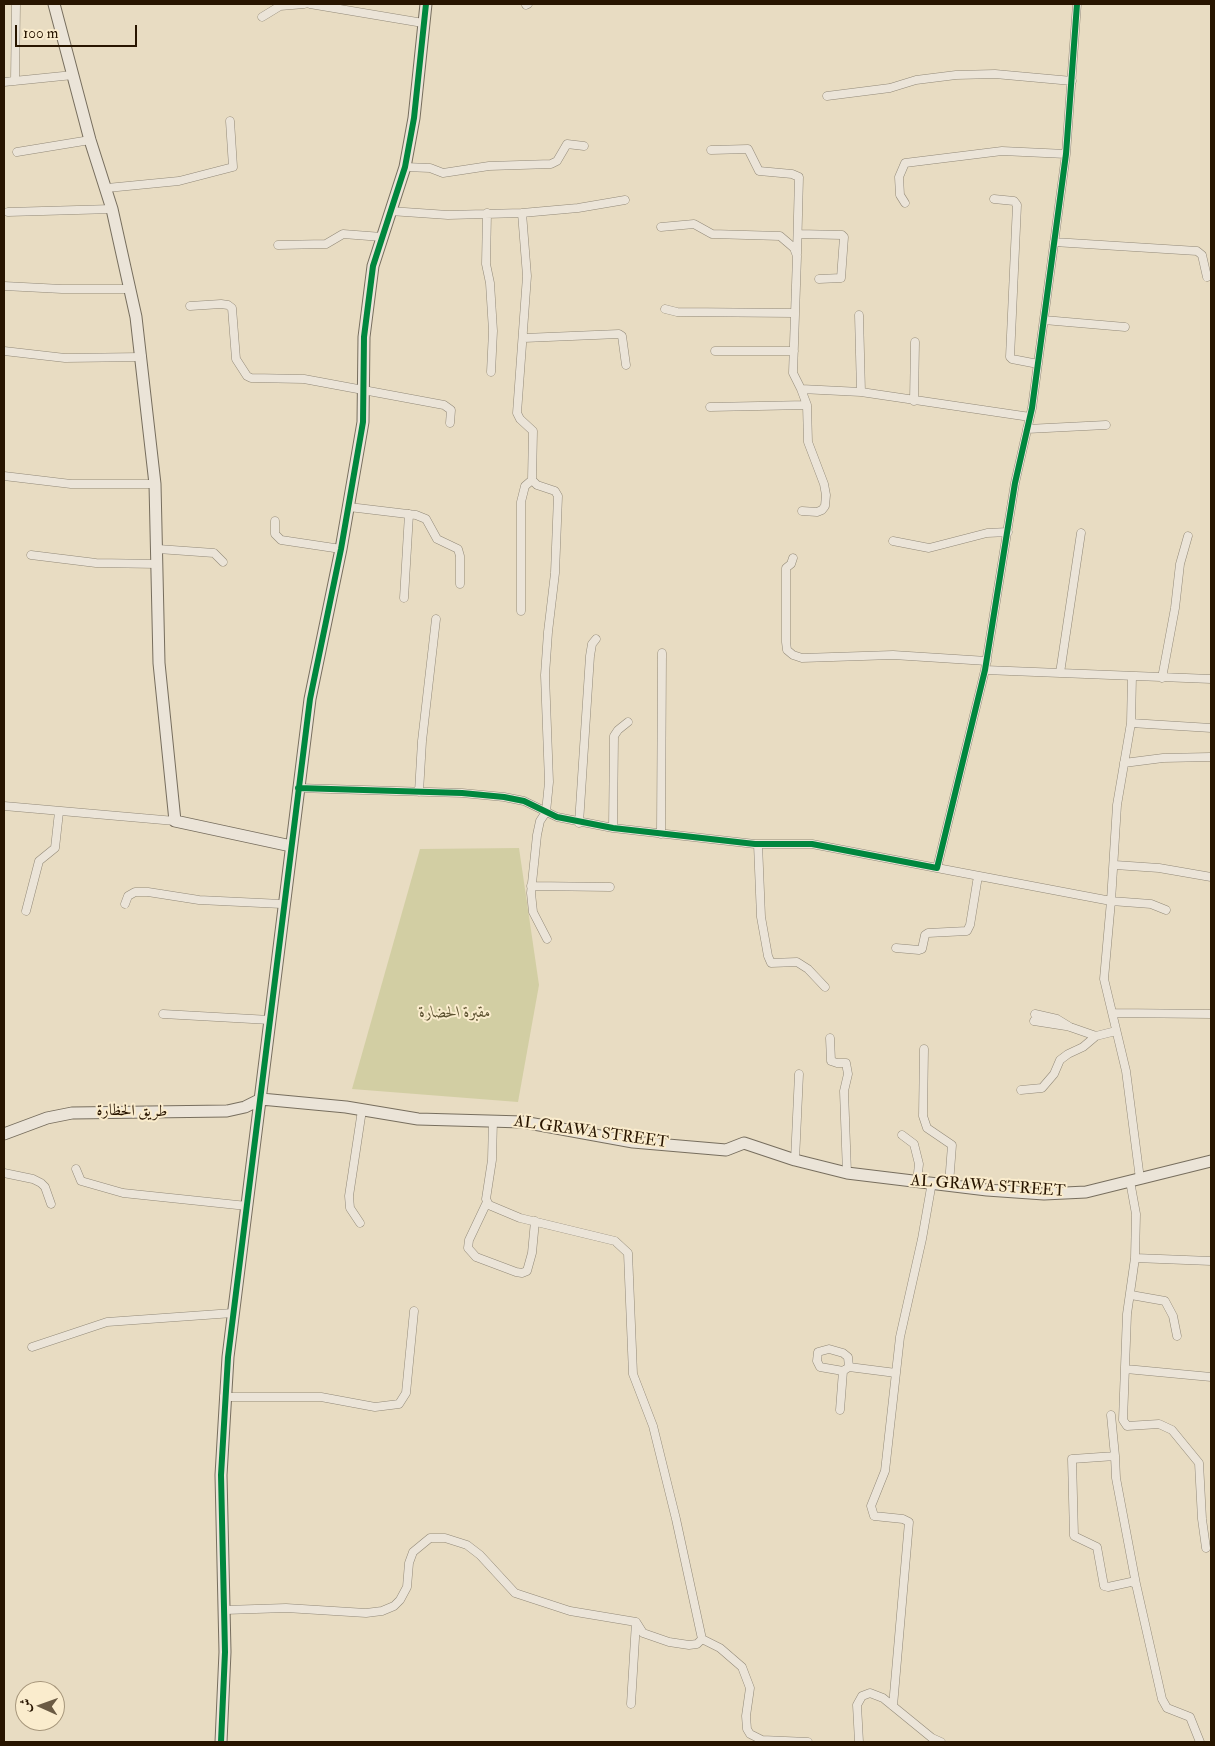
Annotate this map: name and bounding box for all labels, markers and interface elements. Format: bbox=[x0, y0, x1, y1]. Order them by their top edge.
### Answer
scale bar bbox=[18, 15, 140, 47]
text: 100 m bbox=[23, 24, 58, 43]
park label: مقبرة الحضارة bbox=[419, 1004, 491, 1024]
street label: طريق الحظارة bbox=[96, 1102, 168, 1122]
street label: AL GRAWA STREET bbox=[513, 1113, 669, 1153]
street label: AL GRAWA STREET bbox=[910, 1172, 1066, 1202]
north arrow bbox=[15, 1681, 65, 1731]
text: ش bbox=[17, 1698, 34, 1713]

